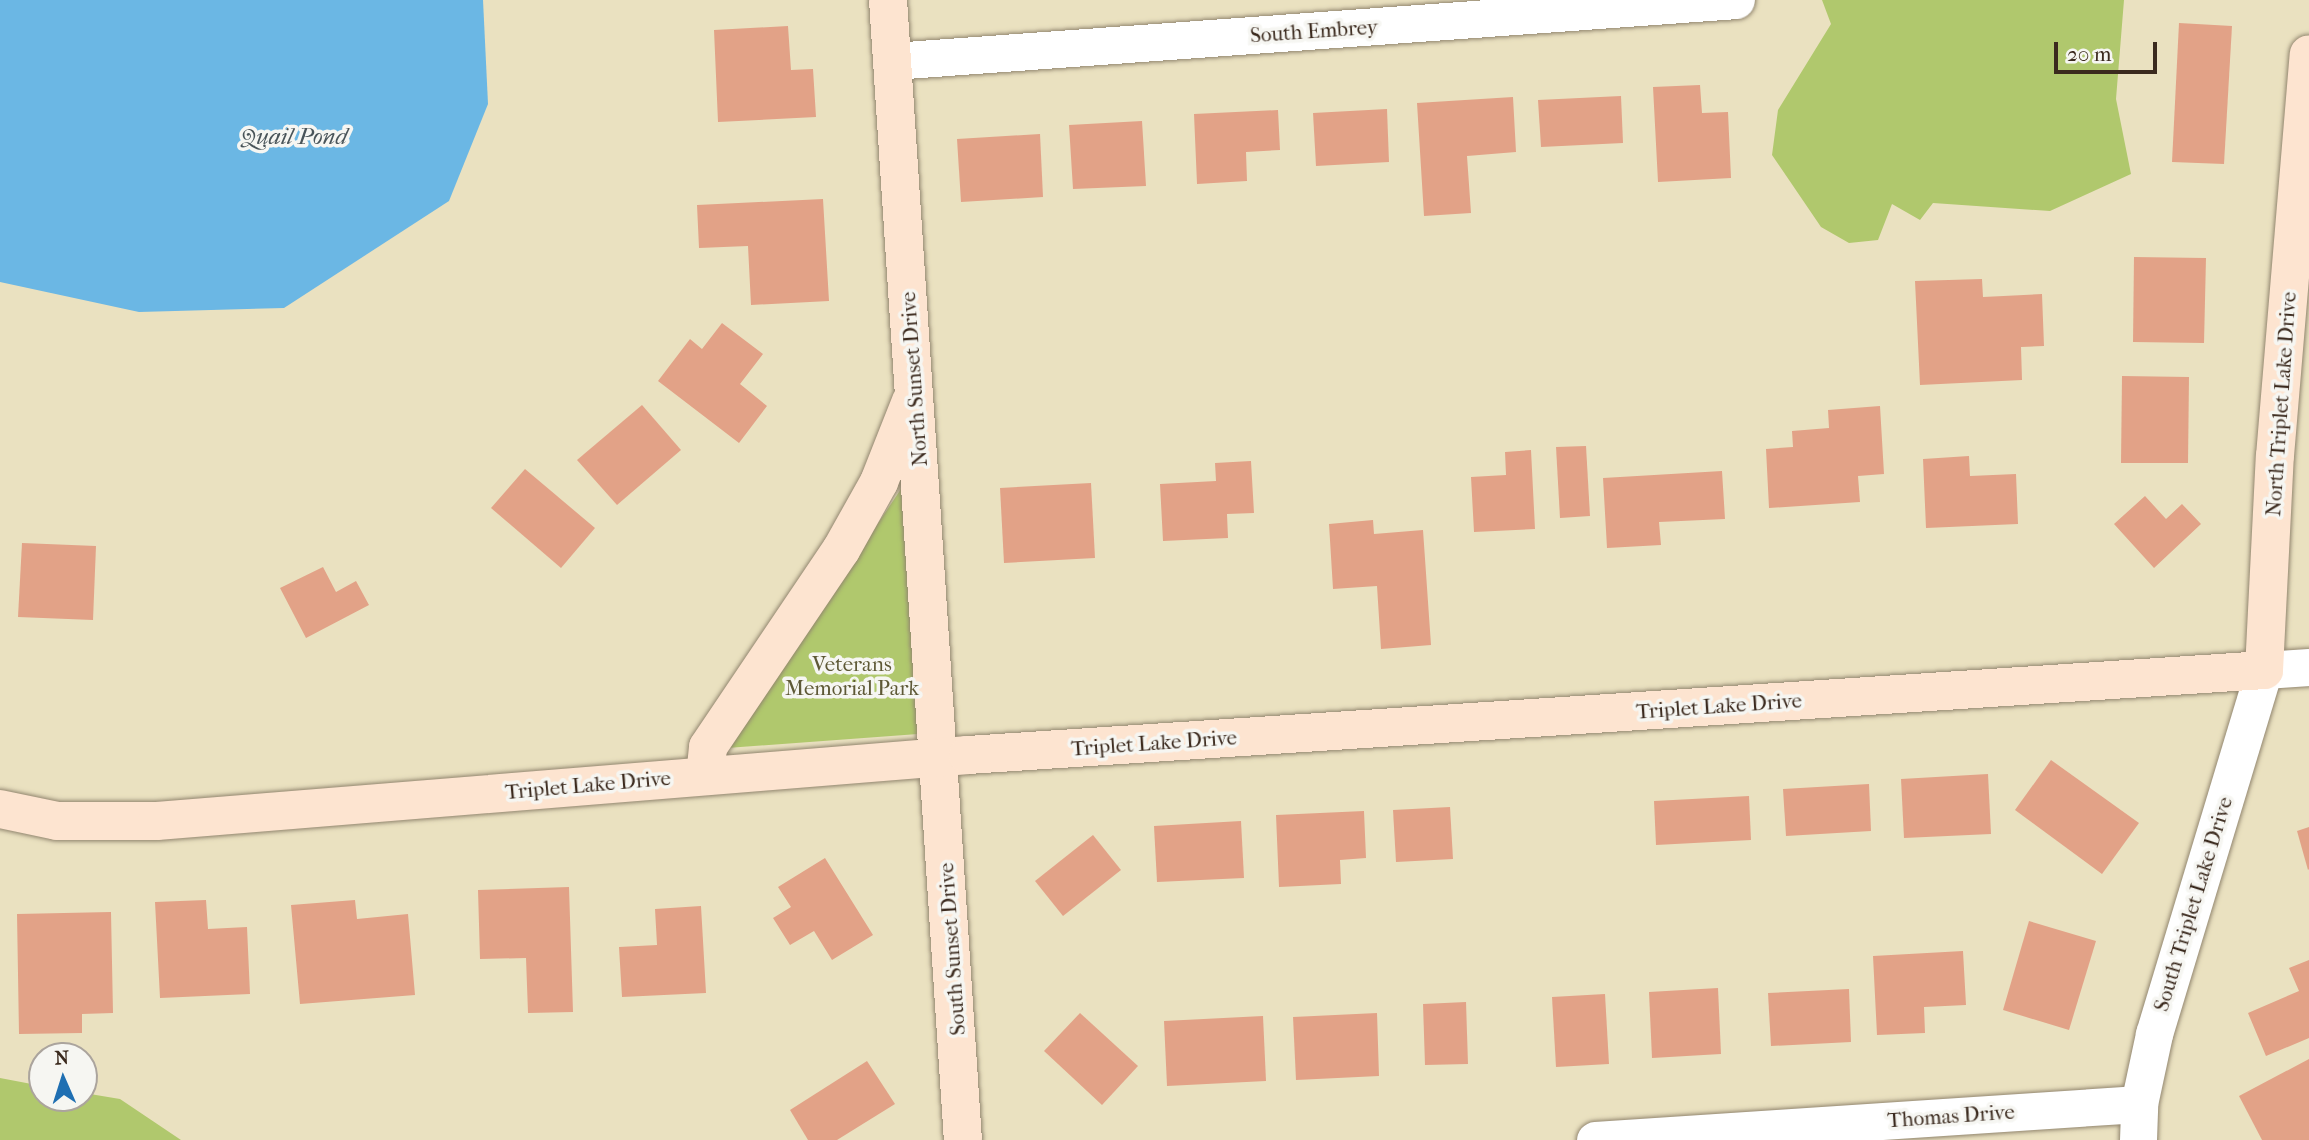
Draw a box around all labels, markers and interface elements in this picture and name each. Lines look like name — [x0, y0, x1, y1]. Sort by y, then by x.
street label: South Embrey — [1249, 14, 1379, 48]
scale bar — [2057, 28, 2160, 72]
text: 20 m — [2067, 42, 2111, 66]
water label: Quail Pond — [241, 123, 347, 151]
street label: North Sunset Drive — [895, 291, 933, 467]
street label: North Triplet Lake Drive — [2261, 291, 2301, 517]
park label: Veterans Memorial Park — [785, 651, 919, 701]
street label: Triplet Lake Drive — [1635, 688, 1803, 724]
street label: Triplet Lake Drive — [1070, 725, 1238, 761]
street label: Triplet Lake Drive — [504, 765, 672, 805]
street label: South Triplet Lake Drive — [2148, 794, 2238, 1014]
street label: South Sunset Drive — [933, 862, 971, 1036]
north arrow — [28, 1042, 98, 1112]
text: N — [54, 1047, 70, 1069]
street label: Thomas Drive — [1886, 1099, 2016, 1133]

